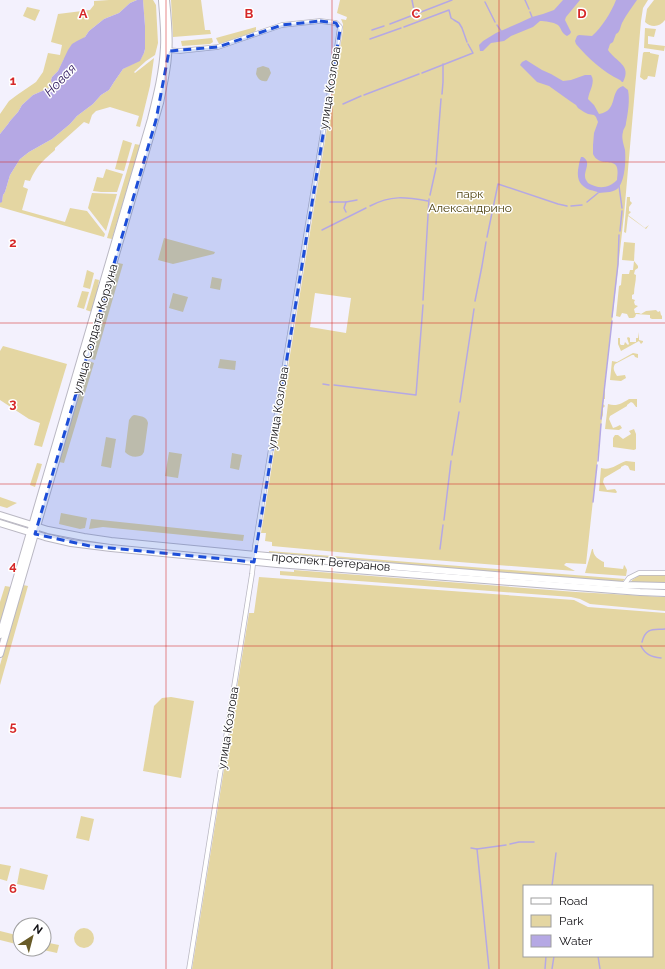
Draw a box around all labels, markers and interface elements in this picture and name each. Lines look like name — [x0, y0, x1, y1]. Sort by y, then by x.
text: A — [79, 6, 88, 21]
text: B — [245, 6, 254, 21]
text: C — [412, 6, 421, 21]
text: D — [577, 6, 587, 21]
street label: улица Козлова — [317, 45, 343, 131]
water label: Новая — [41, 61, 79, 99]
text: 1 — [10, 73, 17, 88]
park label: парк Александрино — [428, 187, 512, 215]
text: 2 — [9, 235, 17, 250]
street label: улица Солдата Корзуна — [70, 262, 120, 396]
street label: улица Козлова — [265, 365, 291, 451]
text: 3 — [9, 396, 17, 411]
street label: проспект Ветеранов — [271, 550, 391, 574]
text: 4 — [9, 558, 17, 573]
street label: улица Козлова — [215, 685, 241, 771]
text: 5 — [9, 719, 17, 734]
text: 6 — [9, 881, 17, 896]
legend — [523, 885, 653, 957]
text: Road — [559, 894, 588, 908]
text: Park — [559, 914, 584, 928]
north arrow — [12, 917, 52, 957]
text: N — [30, 922, 45, 937]
text: Water — [559, 934, 593, 948]

